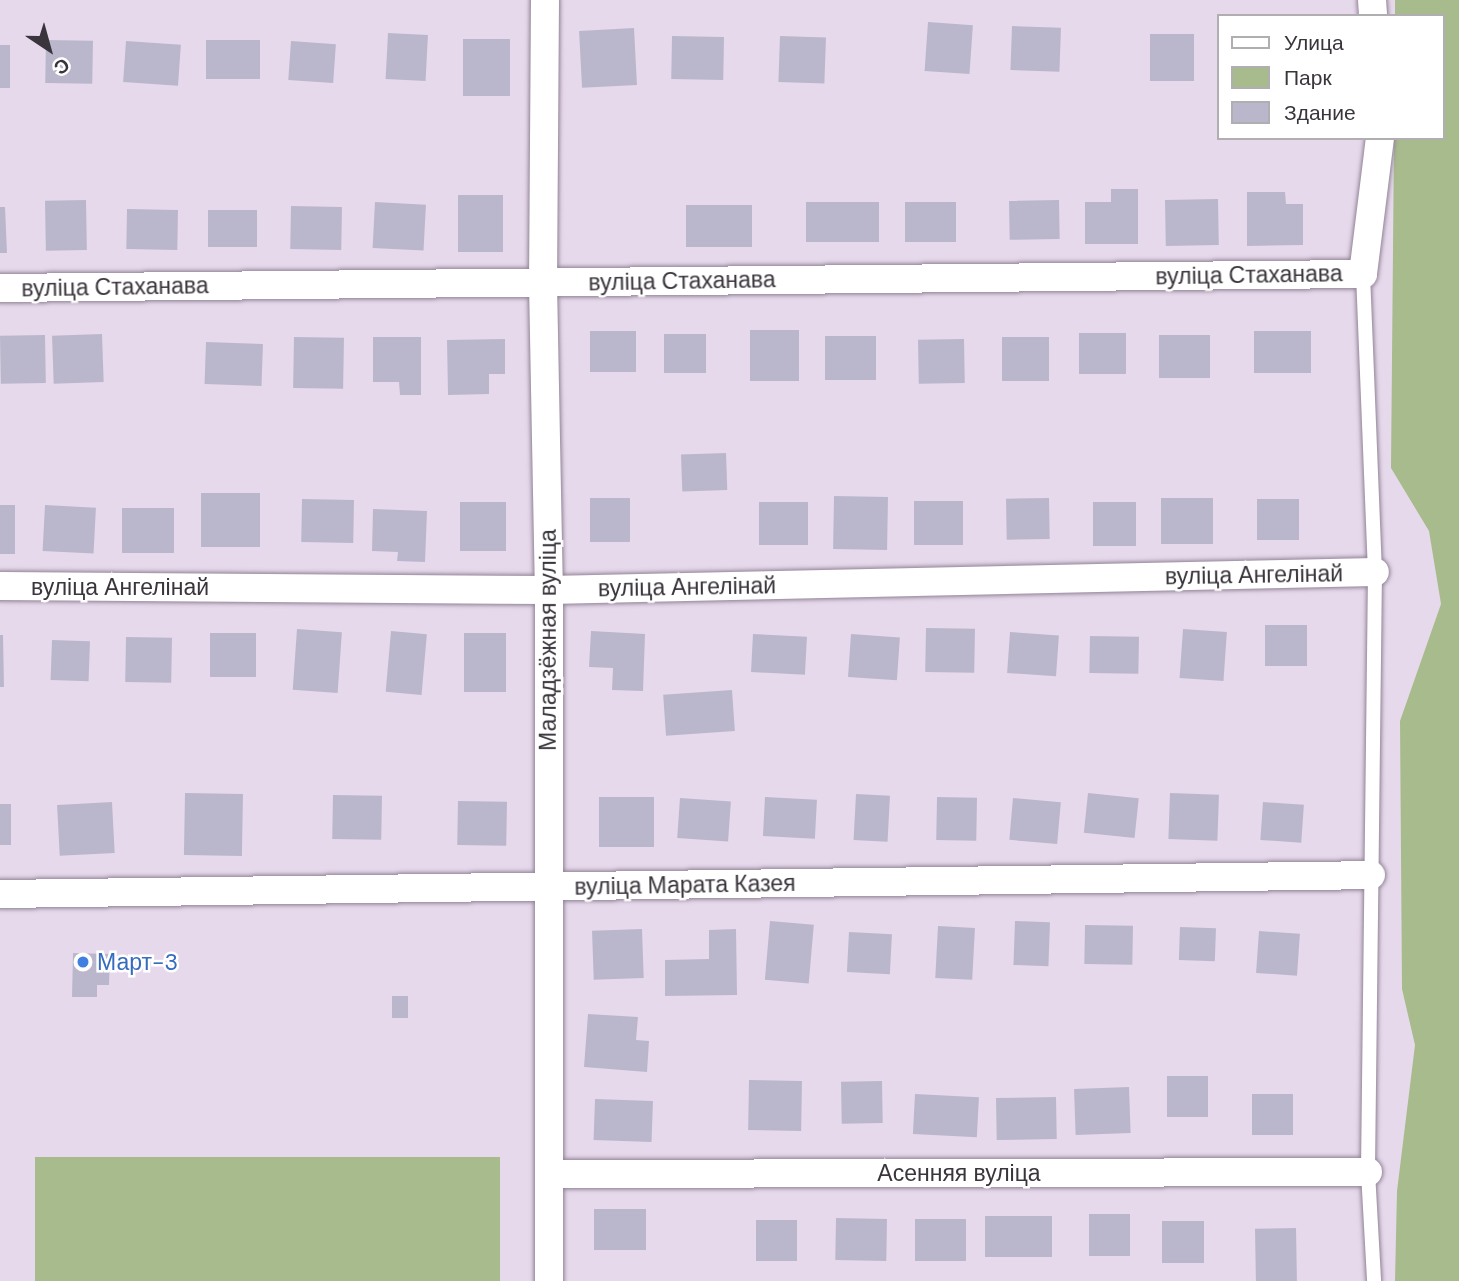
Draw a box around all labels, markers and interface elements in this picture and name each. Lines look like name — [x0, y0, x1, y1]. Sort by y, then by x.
north arrow — [14, 14, 84, 84]
legend — [1218, 14, 1445, 140]
text: Улица — [1284, 29, 1344, 57]
text: С — [49, 52, 75, 81]
text: Парк — [1284, 64, 1332, 92]
text: Здание — [1284, 99, 1356, 127]
street label: вуліца Стаханава — [1155, 260, 1343, 290]
street label: вуліца Стаханава — [588, 266, 776, 296]
street label: вуліца Стаханава — [21, 272, 209, 302]
street label: Маладзёжная вуліца — [534, 529, 562, 751]
street label: вуліца Ангелінай — [1165, 560, 1343, 590]
street label: вуліца Ангелінай — [598, 572, 776, 602]
street label: вуліца Ангелінай — [31, 573, 209, 601]
street label: вуліца Марата Казея — [574, 869, 796, 901]
place label: Март-3 — [97, 948, 178, 976]
marker: Март-3 — [75, 954, 91, 970]
street label: Асенняя вуліца — [877, 1159, 1041, 1187]

